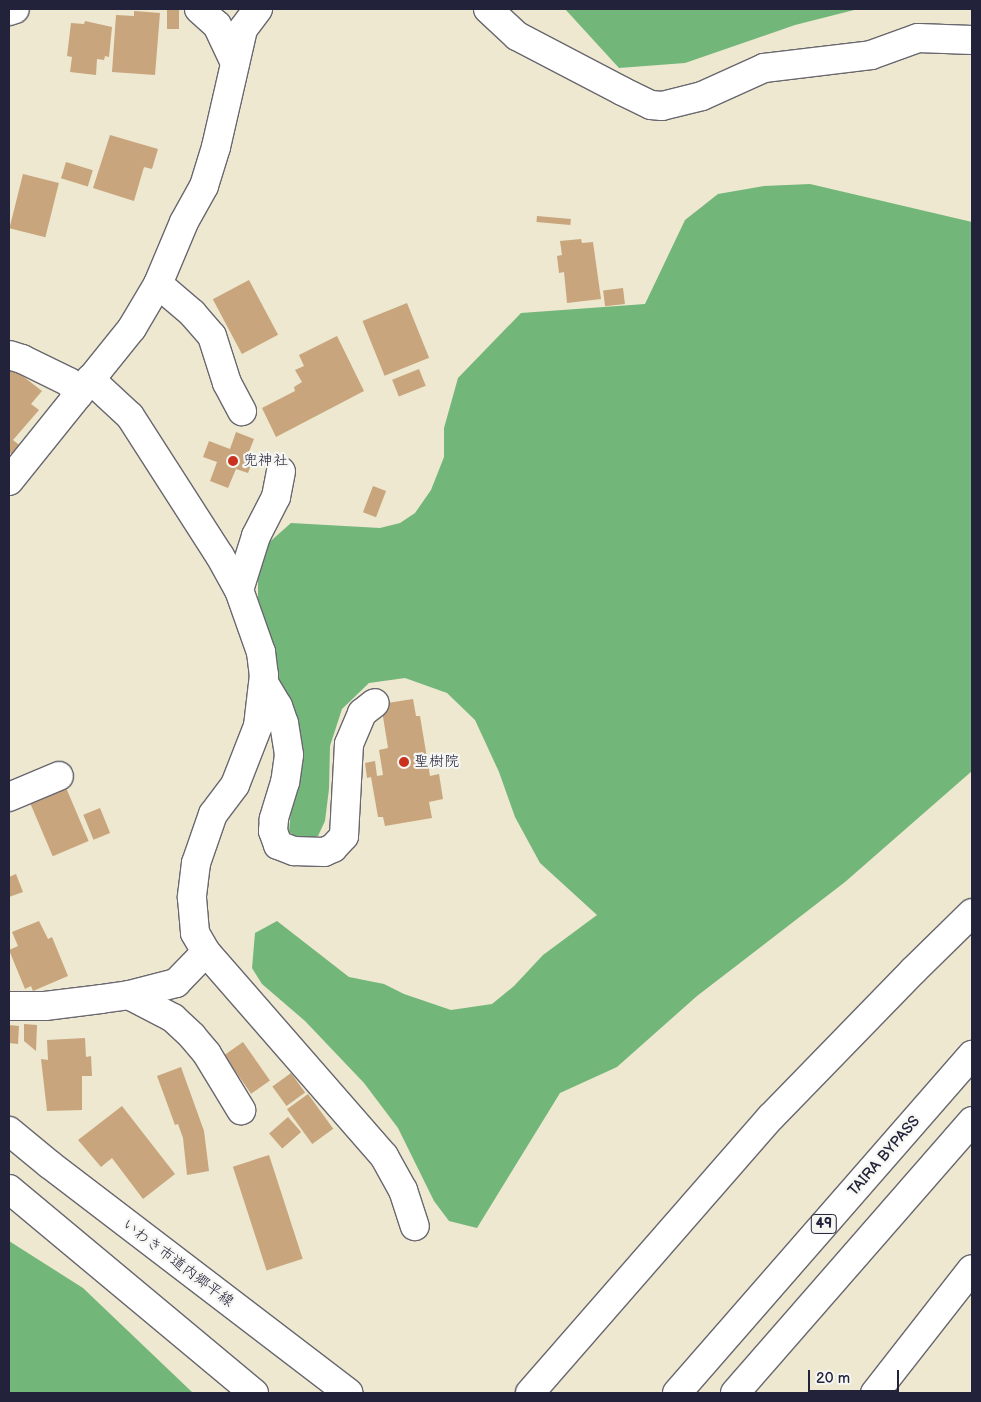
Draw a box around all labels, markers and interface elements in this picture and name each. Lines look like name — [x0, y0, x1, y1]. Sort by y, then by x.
place label: 兜神社 — [243, 452, 288, 470]
marker: 兜神社 — [227, 455, 239, 467]
place label: 聖樹院 — [414, 753, 459, 771]
marker: 聖樹院 — [398, 756, 410, 768]
street label: TAIRA BYPASS — [844, 1112, 924, 1200]
road number: 49 — [810, 1212, 838, 1236]
street label: いわき市道内郷平線 — [119, 1215, 237, 1311]
scale bar — [811, 1360, 902, 1392]
text: 20 m — [816, 1369, 850, 1388]

